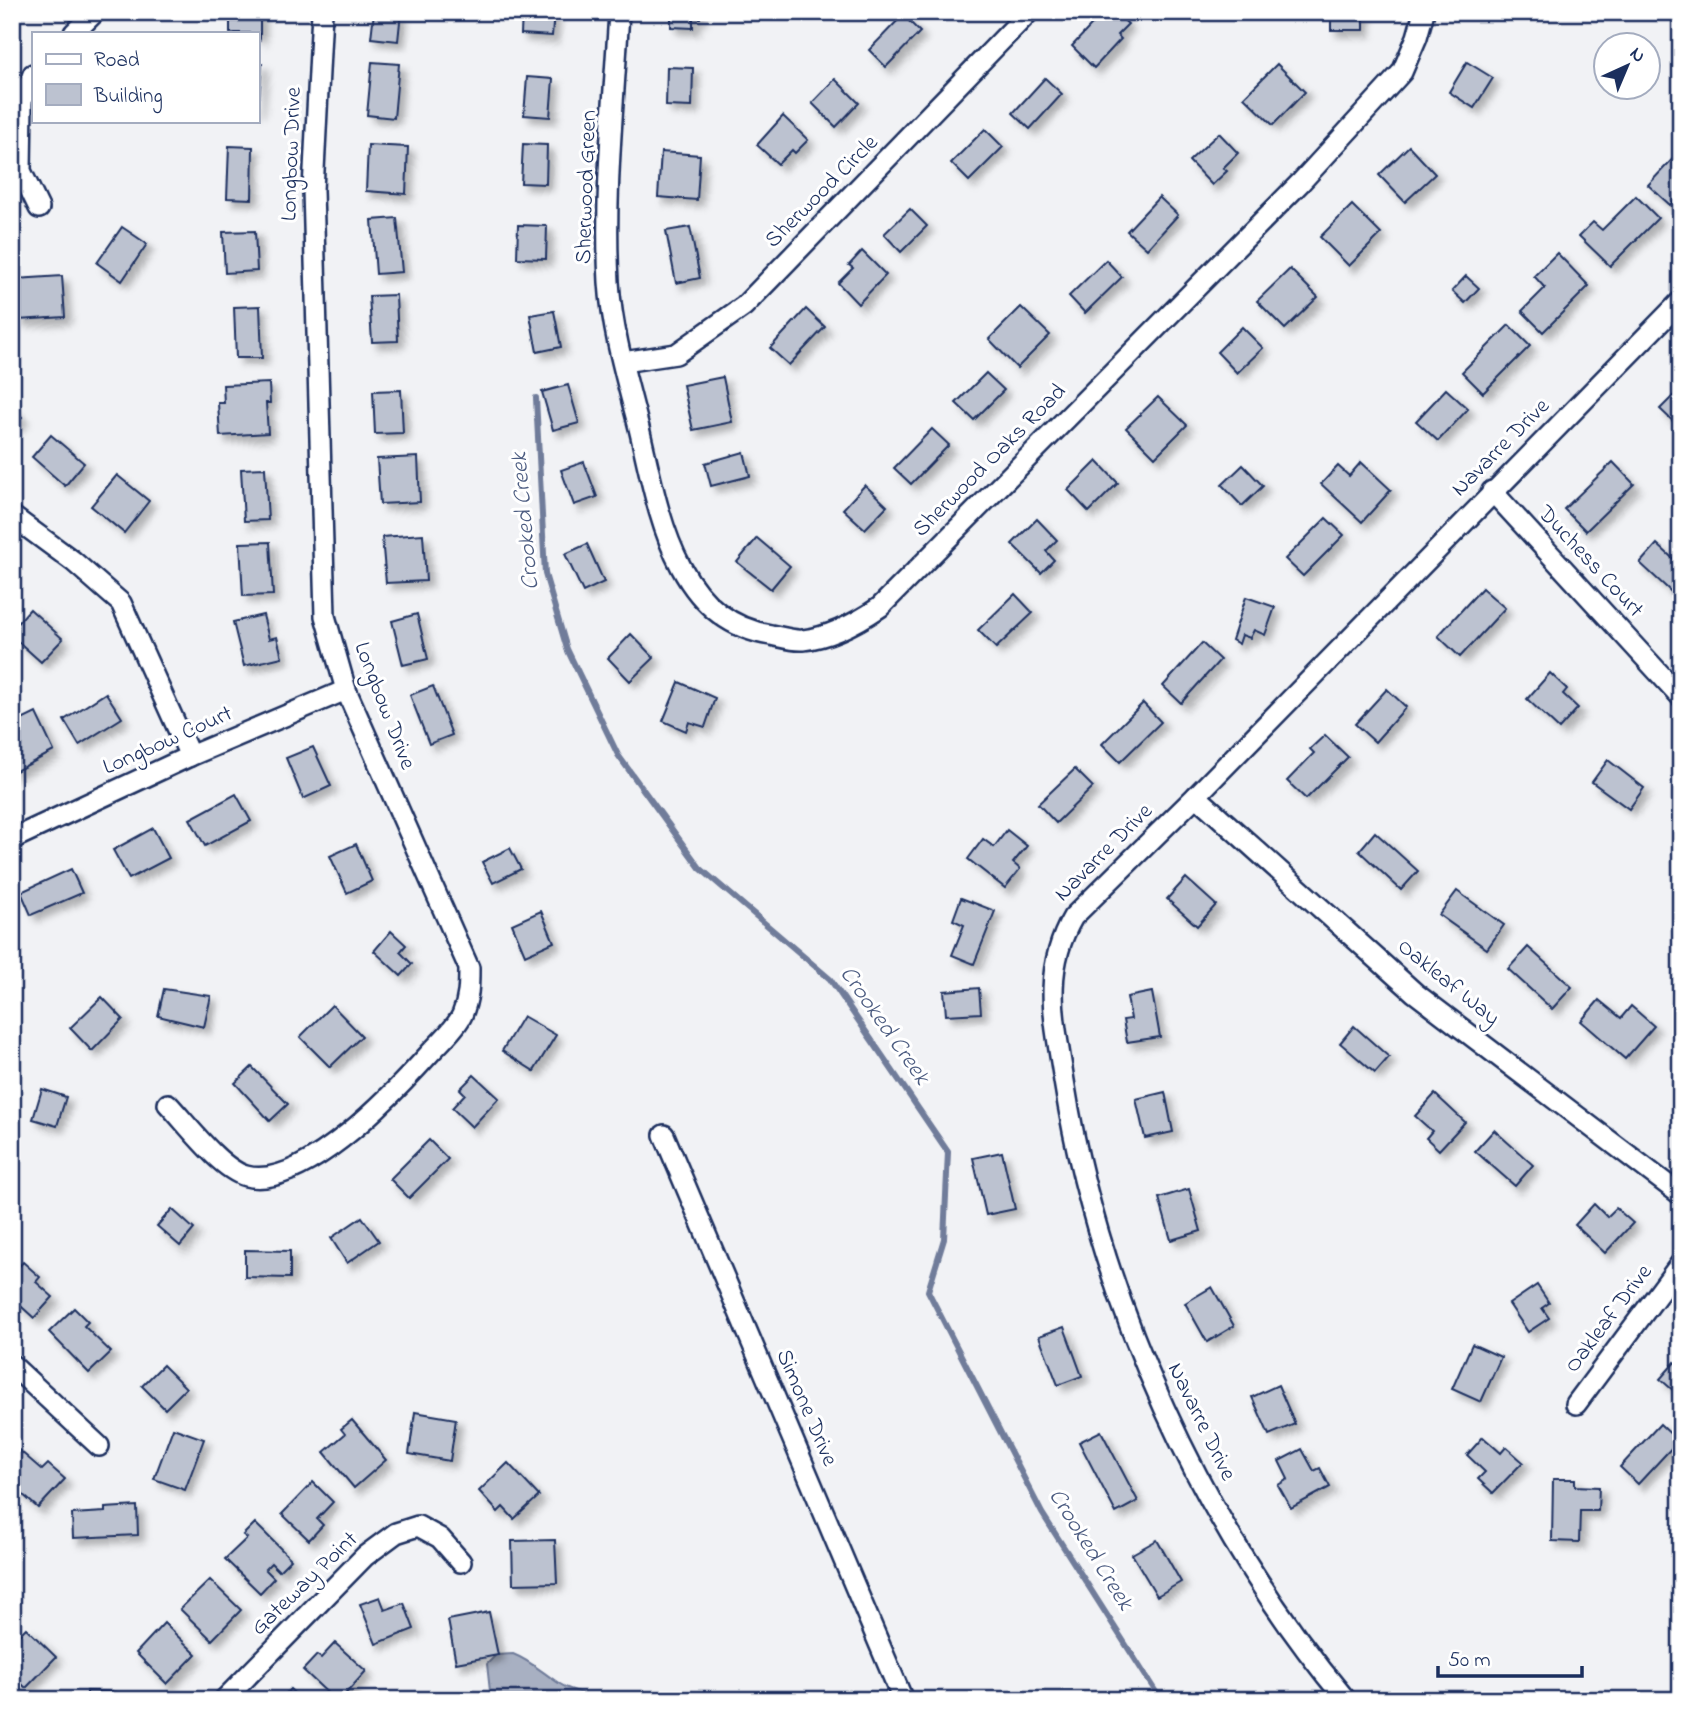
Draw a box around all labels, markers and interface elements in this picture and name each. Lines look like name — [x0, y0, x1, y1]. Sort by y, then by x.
legend — [32, 32, 259, 122]
north arrow — [1592, 32, 1662, 102]
text: N — [1623, 41, 1651, 70]
text: Road — [94, 46, 140, 76]
text: Building — [93, 82, 163, 114]
street label: Longbow Drive — [273, 86, 312, 222]
street label: Sherwood Green — [568, 109, 606, 265]
street label: Sherwood Circle — [758, 127, 887, 256]
street label: Sherwood Oaks Road — [906, 377, 1074, 545]
street label: Navarre Drive — [1444, 391, 1558, 505]
water label: Crooked Creek — [502, 449, 549, 591]
street label: Duchess Court — [1528, 498, 1651, 626]
street label: Longbow Drive — [344, 637, 424, 776]
street label: Longbow Court — [98, 698, 239, 785]
street label: Navarre Drive — [1047, 796, 1161, 910]
street label: Oakleaf Way — [1388, 931, 1506, 1036]
water label: Crooked Creek — [830, 959, 939, 1094]
street label: Oakleaf Drive — [1557, 1257, 1661, 1380]
street label: Simone Drive — [767, 1344, 846, 1472]
street label: Navarre Drive — [1158, 1357, 1244, 1487]
water label: Crooked Creek — [1039, 1482, 1142, 1619]
street label: Gateway Point — [244, 1524, 368, 1645]
scale bar — [1438, 1635, 1581, 1679]
text: 50 m — [1448, 1646, 1491, 1676]

